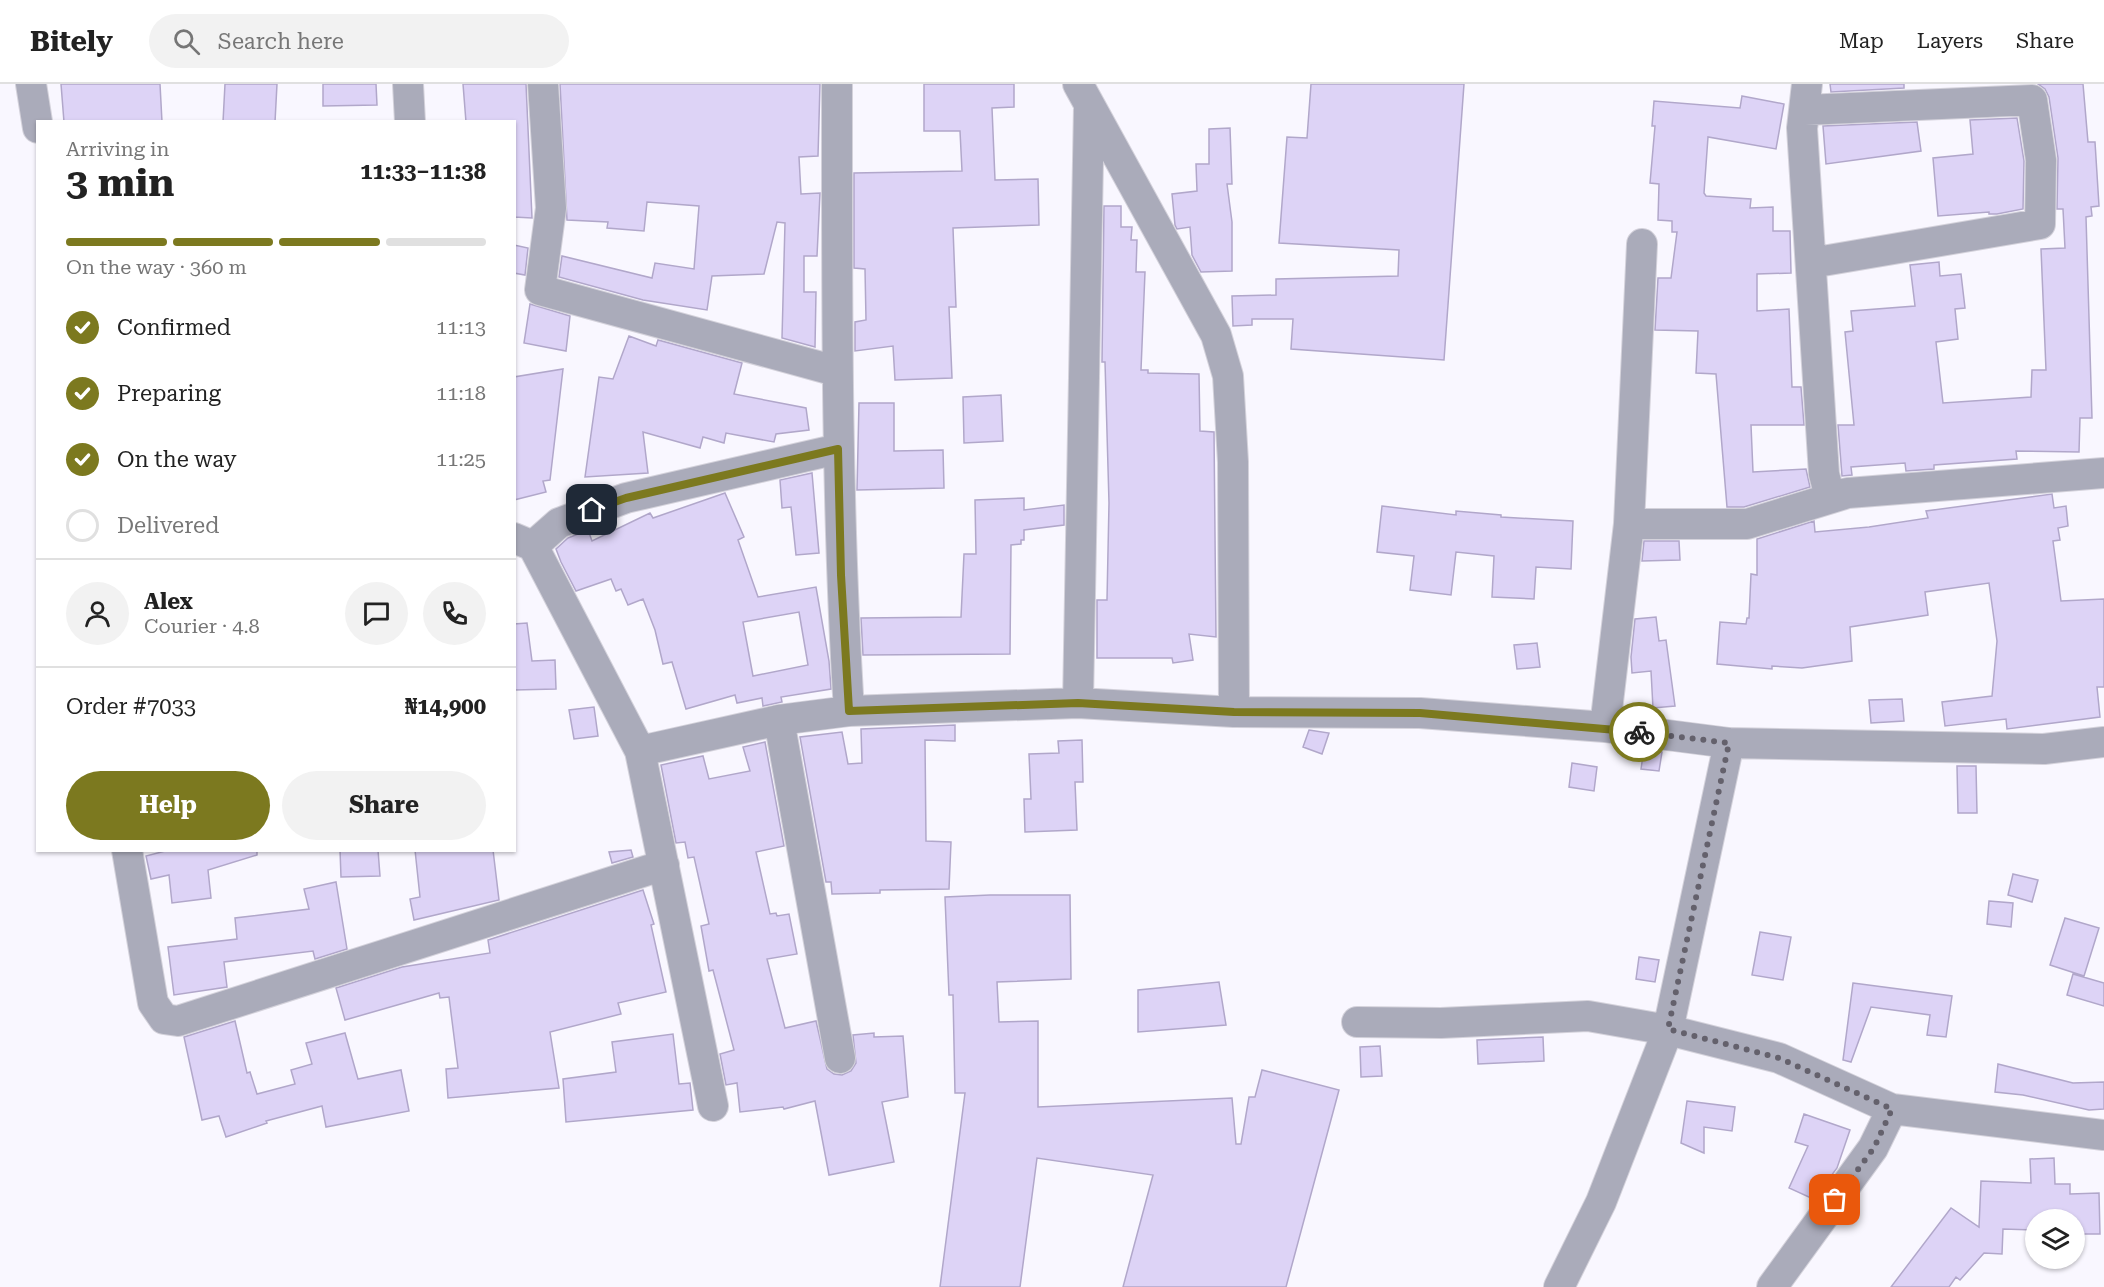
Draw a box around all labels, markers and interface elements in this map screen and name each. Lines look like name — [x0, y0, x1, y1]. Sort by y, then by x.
search box — [149, 14, 569, 68]
text: Bitely — [30, 25, 113, 58]
icon: search — [170, 25, 203, 58]
text: Search here — [218, 29, 344, 54]
text: Map — [1839, 29, 1884, 53]
text: Layers — [1917, 29, 1983, 53]
text: Share — [2016, 29, 2074, 53]
text: Arriving in — [66, 137, 169, 161]
text: 11:33–11:38 — [360, 159, 486, 184]
text: 3 min — [66, 160, 174, 206]
text: On the way · 360 m — [66, 255, 247, 279]
icon: check — [66, 311, 99, 344]
text: Confirmed — [117, 315, 231, 340]
text: 11:13 — [436, 315, 486, 339]
icon: check — [66, 377, 99, 410]
text: Preparing — [117, 381, 221, 406]
text: 11:18 — [436, 381, 486, 405]
icon: check — [66, 443, 99, 476]
text: On the way — [117, 447, 237, 472]
text: 11:25 — [436, 447, 486, 471]
pin — [566, 484, 617, 535]
icon: home — [575, 493, 608, 526]
text: Delivered — [117, 513, 219, 538]
button: person — [66, 582, 129, 645]
button: chat — [345, 582, 408, 645]
button: phone — [423, 582, 486, 645]
text: Alex — [144, 589, 193, 614]
text: Courier · 4.8 — [144, 614, 260, 638]
text: Order #7033 — [66, 694, 196, 719]
text: ₦14,900 — [405, 694, 486, 719]
courier — [1609, 702, 1669, 762]
icon: bike — [1623, 716, 1656, 749]
button: Help — [66, 771, 270, 840]
button: Share — [282, 771, 486, 840]
pin — [1809, 1174, 1860, 1225]
icon: bag — [1818, 1183, 1851, 1216]
map controls — [2025, 1209, 2085, 1269]
button: layers — [2025, 1209, 2085, 1269]

